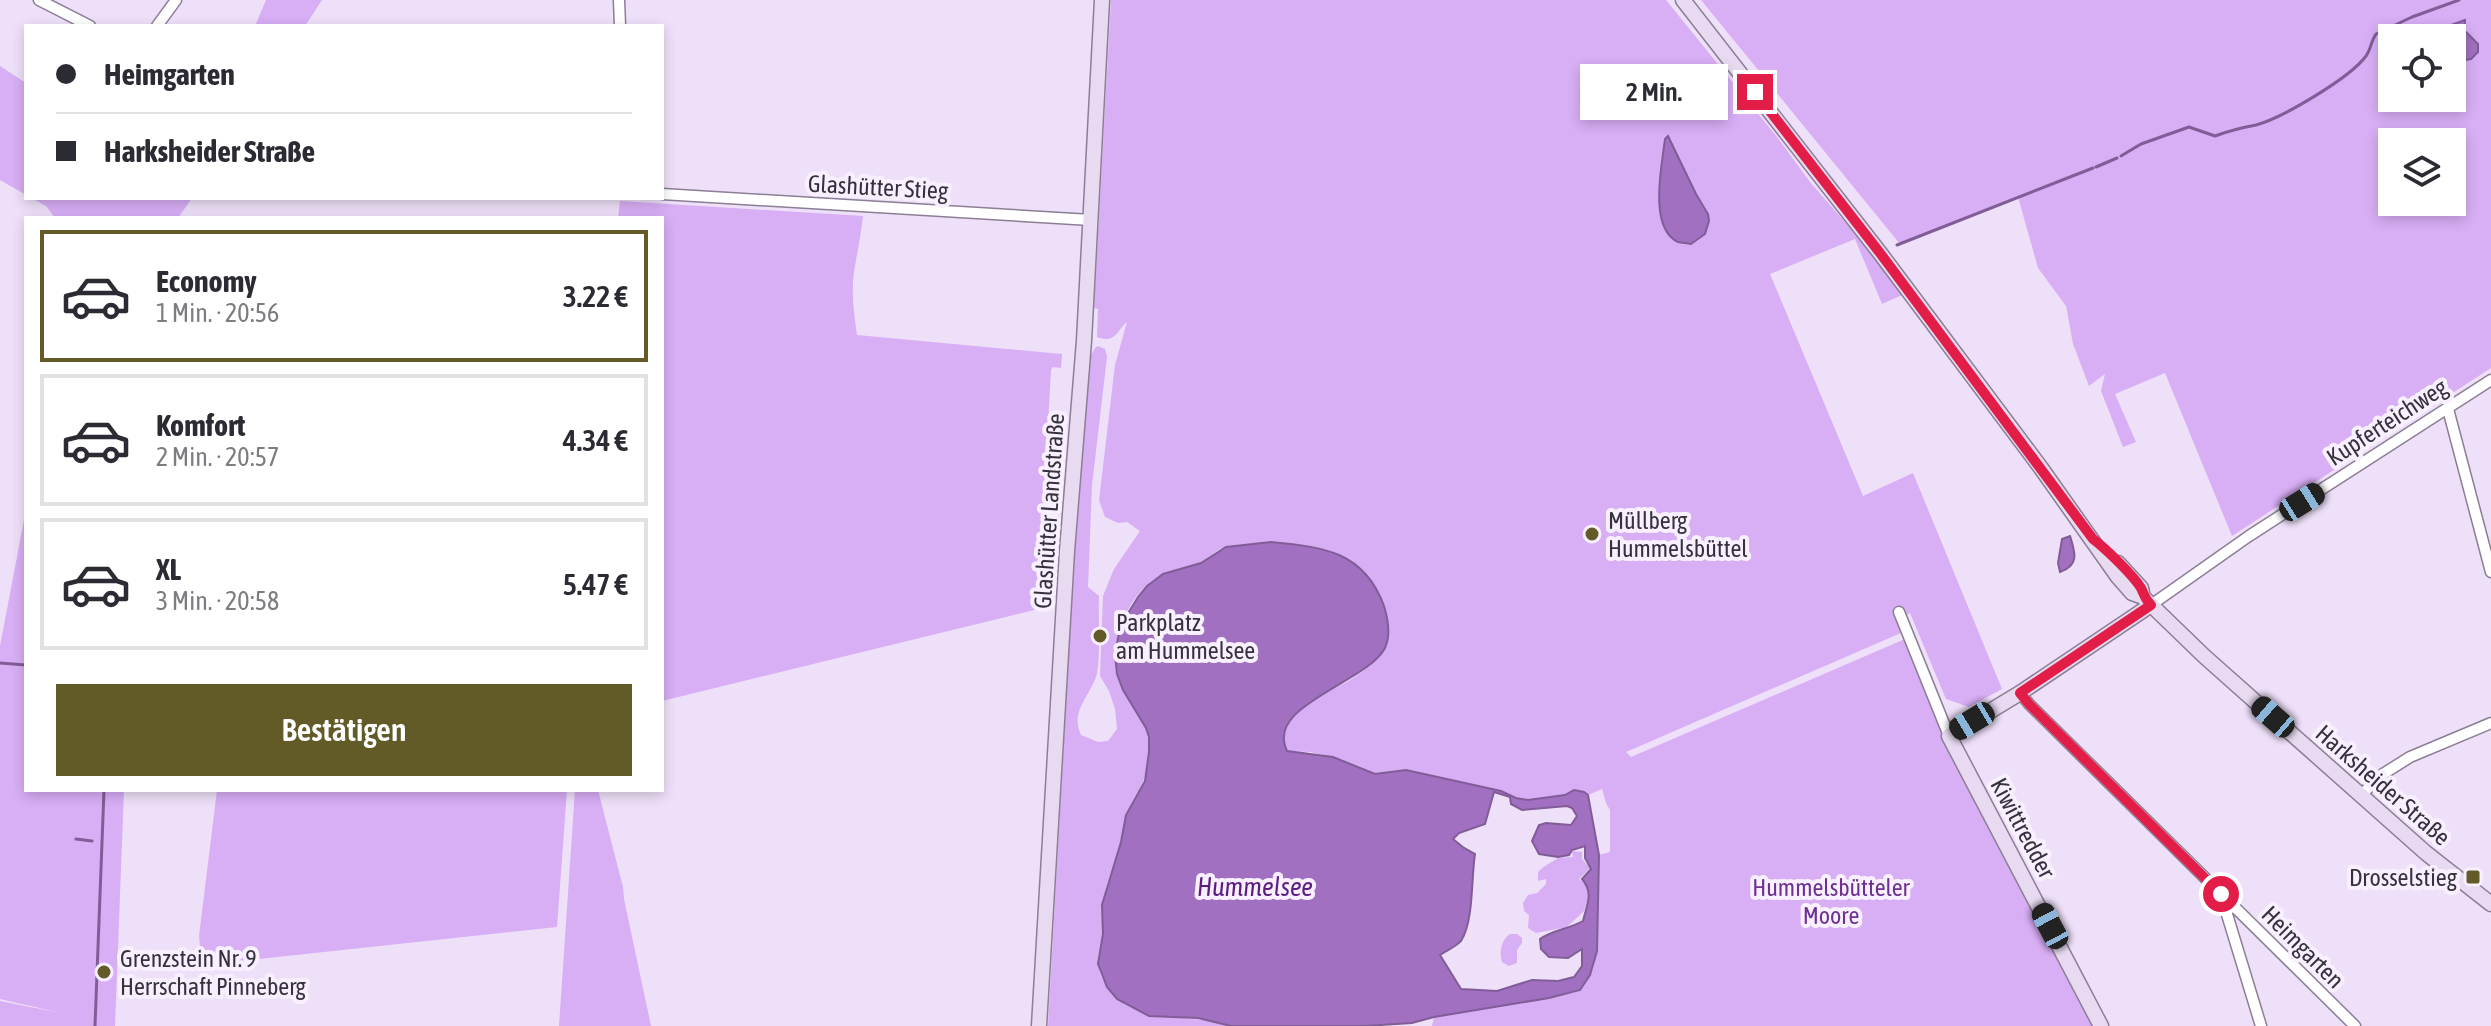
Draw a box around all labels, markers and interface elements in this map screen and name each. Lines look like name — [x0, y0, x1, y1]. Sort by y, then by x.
map controls — [2378, 24, 2466, 216]
button: locate — [2378, 24, 2466, 112]
text: Heimgarten — [104, 57, 235, 91]
callout: 2 Min. — [1579, 64, 1727, 120]
route end — [1737, 74, 1773, 110]
text: 2 Min. — [1626, 77, 1682, 107]
button: layers — [2378, 128, 2466, 216]
text: Harksheider Straße — [104, 134, 315, 168]
street label: Glashütter Stieg — [807, 170, 950, 204]
icon: car — [60, 260, 132, 332]
text: Economy — [156, 264, 257, 298]
text: 3.22 € — [563, 279, 628, 313]
text: 1 Min. · 20:56 — [156, 298, 279, 328]
street label: Kupferteichweg — [2322, 373, 2453, 471]
icon: car — [60, 404, 132, 476]
text: Komfort — [156, 408, 245, 442]
street label: Glashütter Landstraße — [1029, 413, 1069, 609]
text: 4.34 € — [563, 423, 628, 457]
text: 2 Min. · 20:57 — [156, 442, 279, 472]
car — [2275, 479, 2329, 525]
place label: Müllberg Hummelsbüttel — [1608, 507, 1748, 562]
marker: Müllberg Hummelsbüttel — [1583, 525, 1601, 543]
icon: car — [60, 548, 132, 620]
text: XL — [156, 552, 181, 586]
text: 5.47 € — [563, 567, 628, 601]
text: 3 Min. · 20:58 — [156, 586, 279, 616]
place label: Parkplatz am Hummelsee — [1116, 609, 1255, 664]
marker: Parkplatz am Hummelsee — [1091, 627, 1109, 645]
button: Bestätigen — [56, 684, 632, 776]
car — [2247, 692, 2299, 742]
car — [1945, 698, 1999, 744]
street label: Harksheider Straße — [2310, 719, 2456, 851]
street label: Kiwittredder — [1985, 773, 2061, 884]
place label: Drosselstieg — [2349, 864, 2458, 891]
marker: Drosselstieg — [2464, 868, 2482, 886]
water label: Hummelsee — [1197, 872, 1313, 902]
park label: Hummelsbütteler Moore — [1752, 874, 1911, 929]
route start — [2203, 876, 2239, 912]
car — [2028, 899, 2072, 953]
street label: Heimgarten — [2256, 900, 2350, 994]
place label: Grenzstein Nr. 9 Herrschaft Pinneberg — [120, 945, 307, 1000]
marker: Grenzstein Nr. 9 Herrschaft Pinneberg — [95, 963, 113, 981]

